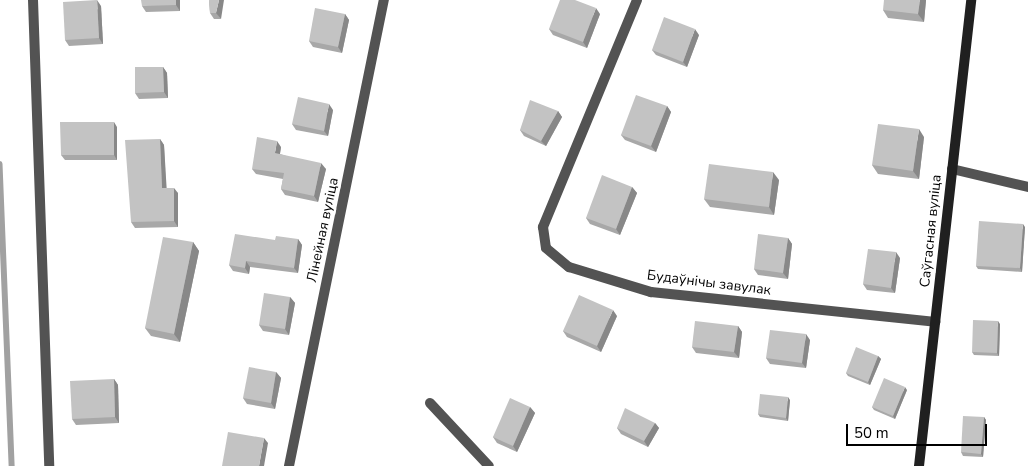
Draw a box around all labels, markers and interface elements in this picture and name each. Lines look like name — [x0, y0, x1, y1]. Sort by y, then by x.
street label: Саўгасная вуліца — [917, 174, 945, 288]
street label: Лінейная вуліца — [304, 176, 342, 284]
street label: Будаўнічы завулак — [646, 267, 772, 299]
scale bar — [848, 414, 989, 446]
text: 50 m — [854, 423, 889, 443]

